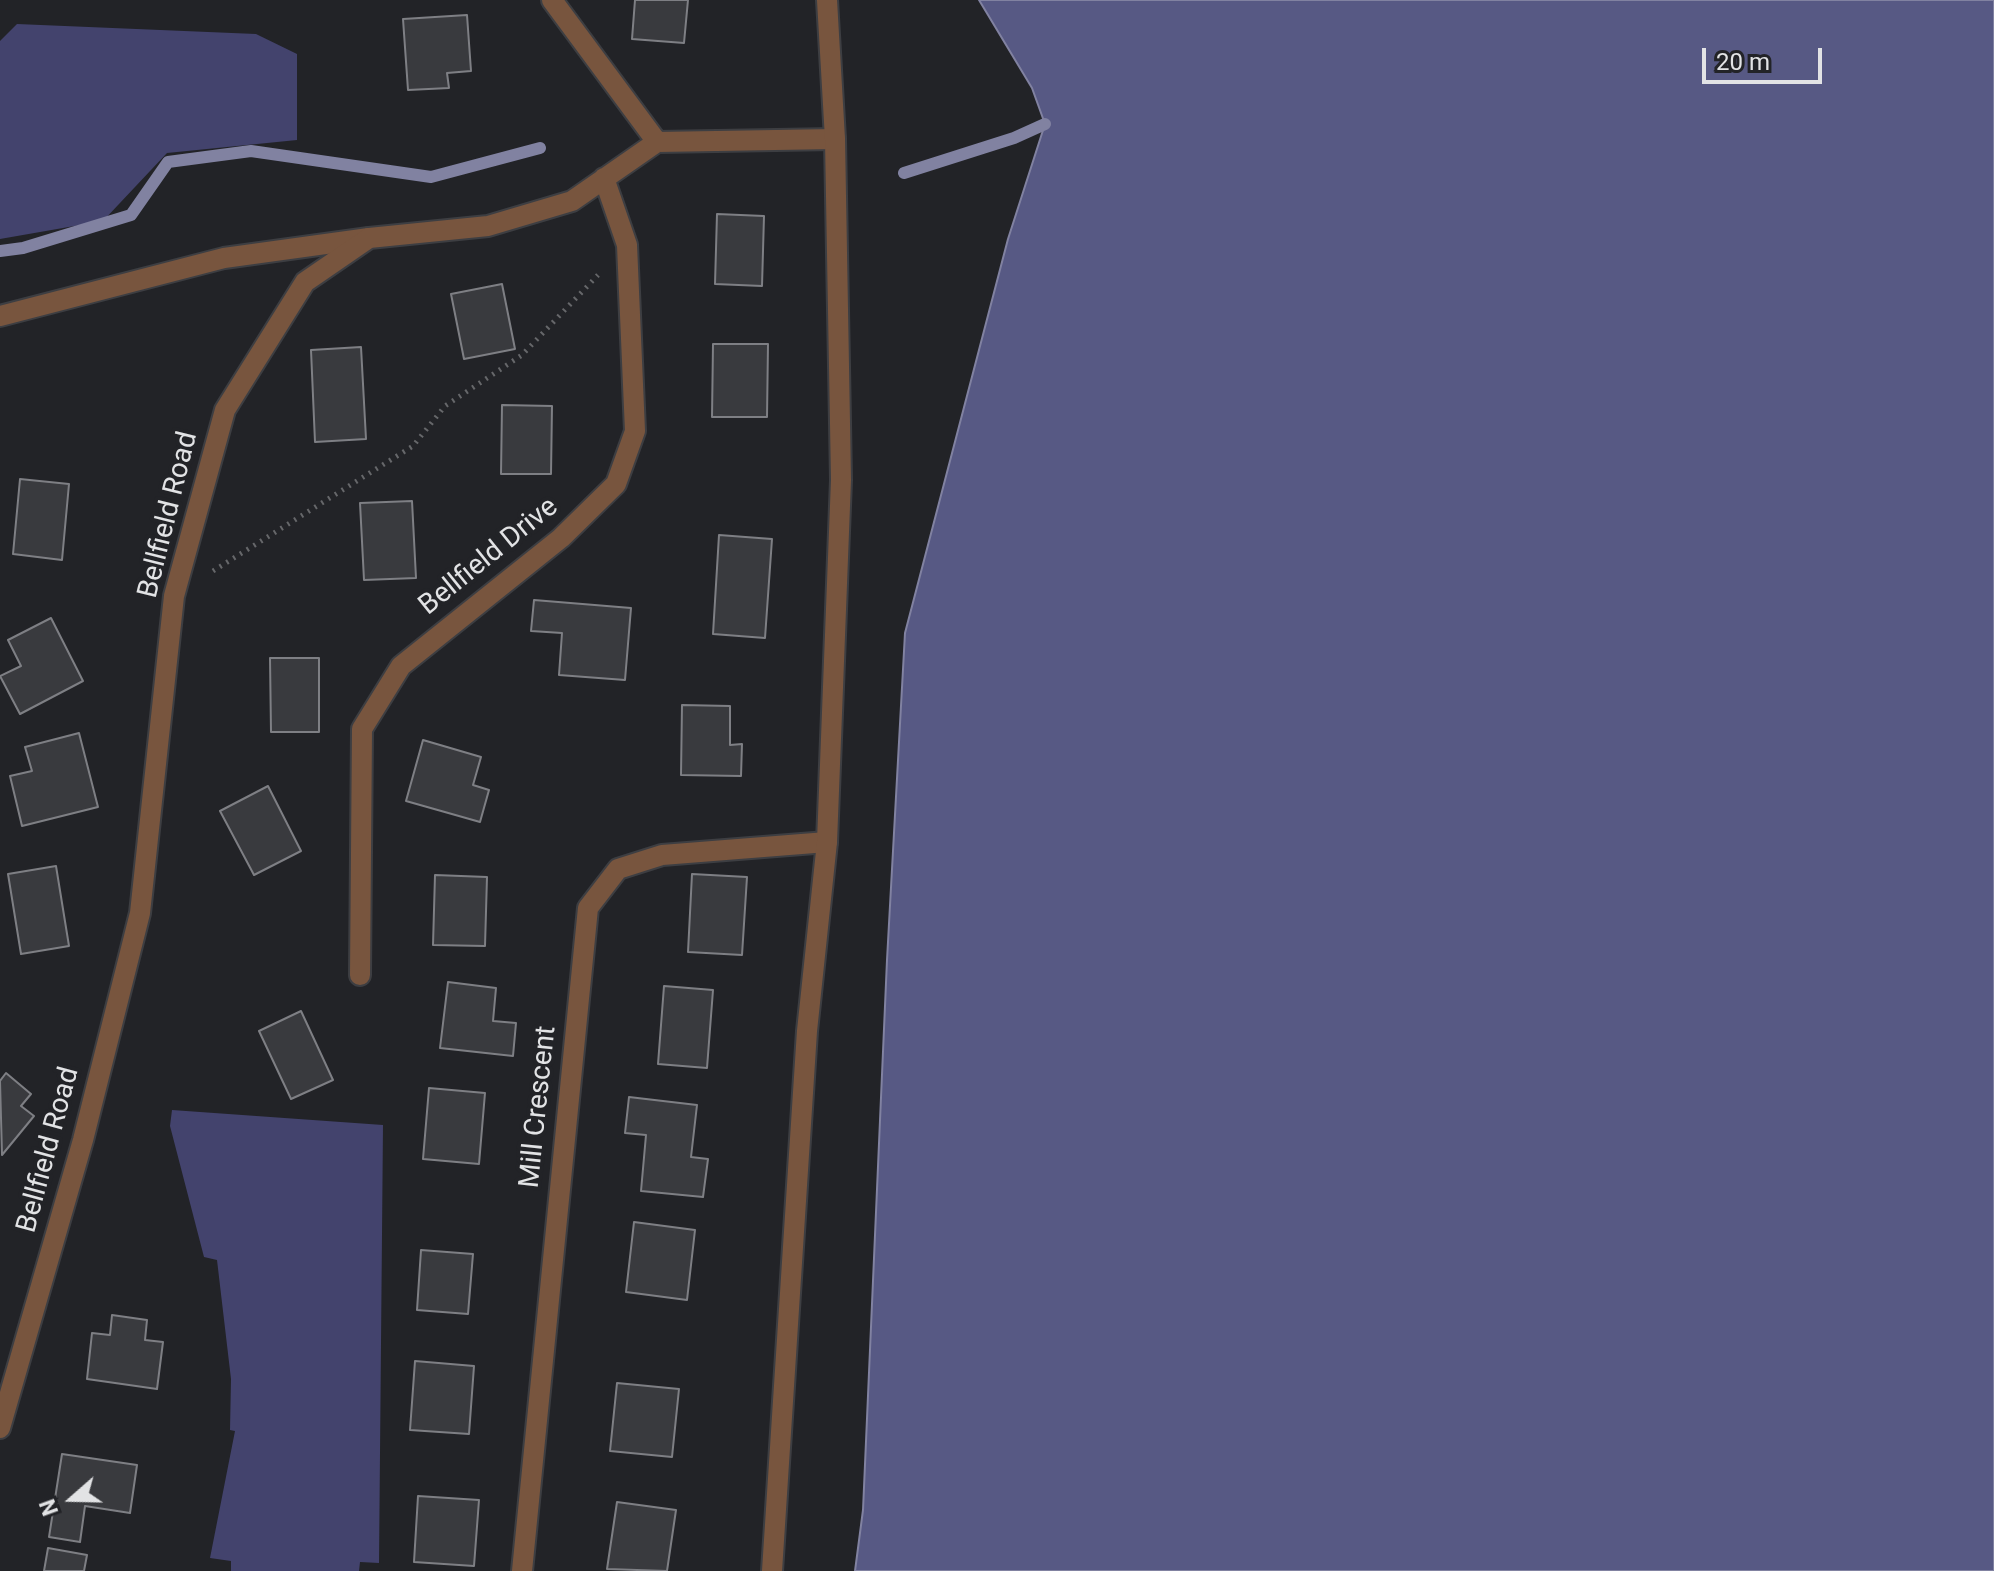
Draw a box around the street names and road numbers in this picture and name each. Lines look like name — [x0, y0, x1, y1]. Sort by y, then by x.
street label: Bellfield Road — [132, 428, 206, 602]
street label: Bellfield Drive — [413, 491, 565, 623]
street label: Mill Crescent — [514, 1024, 564, 1190]
street label: Bellfield Road — [11, 1064, 87, 1236]

